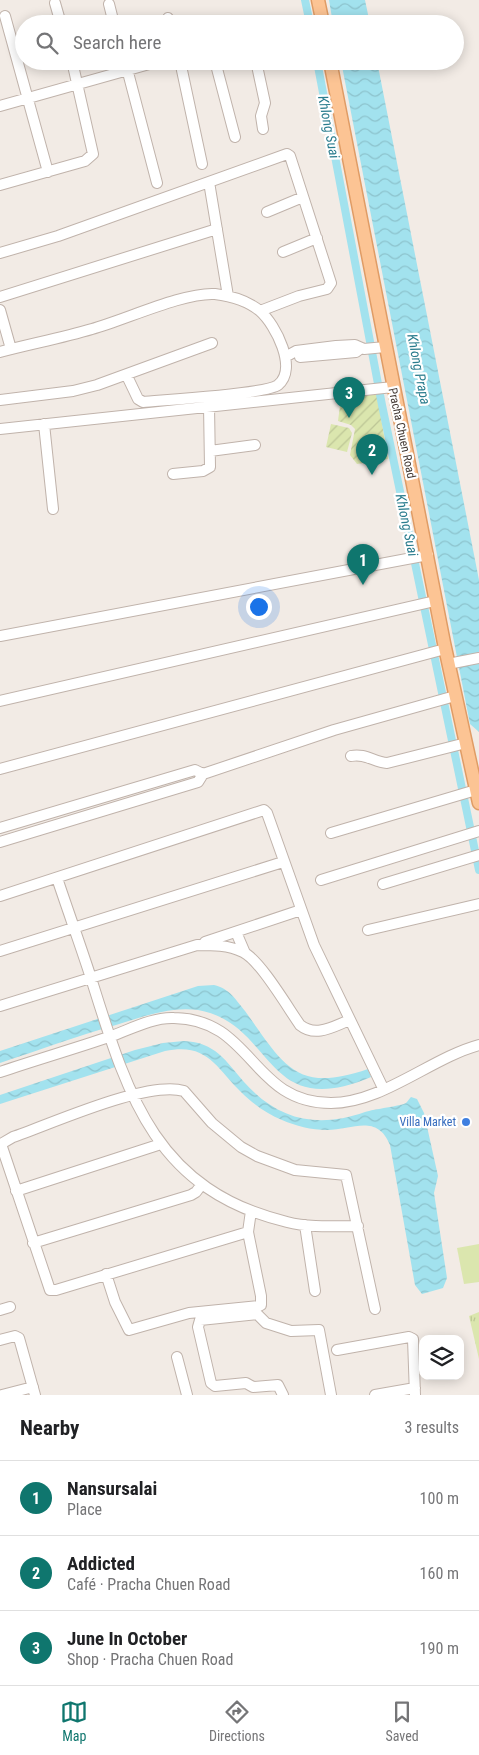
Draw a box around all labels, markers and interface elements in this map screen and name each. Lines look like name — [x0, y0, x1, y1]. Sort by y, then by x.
search box — [15, 15, 464, 70]
icon: search — [33, 29, 61, 57]
text: Search here — [73, 31, 161, 54]
water label: Khlong Suai — [315, 94, 343, 161]
water label: Khlong Prapa — [404, 332, 434, 406]
pin: 3 — [333, 377, 365, 418]
street label: Pracha Chuen Road — [386, 386, 418, 480]
pin: 2 — [356, 434, 388, 475]
water label: Khlong Suai — [393, 492, 422, 559]
pin: 1 — [347, 544, 379, 585]
your location — [246, 594, 272, 620]
place label: Villa Market — [400, 1115, 456, 1129]
marker: Villa Market — [460, 1116, 472, 1128]
map controls — [419, 1335, 464, 1380]
button: layers — [419, 1335, 464, 1380]
text: Nearby — [20, 1416, 79, 1440]
text: 3 results — [404, 1418, 459, 1437]
text: Nansursalai — [67, 1477, 157, 1500]
text: 1 — [32, 1489, 40, 1508]
text: 100 m — [420, 1489, 459, 1508]
text: Place — [67, 1500, 102, 1519]
text: Addicted — [67, 1552, 135, 1575]
text: 2 — [32, 1564, 40, 1583]
text: 160 m — [420, 1564, 459, 1583]
text: Café · Pracha Chuen Road — [67, 1575, 230, 1594]
text: June In October — [67, 1627, 187, 1650]
text: 3 — [32, 1639, 40, 1658]
text: 190 m — [420, 1639, 459, 1658]
text: Shop · Pracha Chuen Road — [67, 1650, 233, 1669]
tab: Map — [60, 1698, 88, 1744]
tab: Directions — [209, 1698, 265, 1744]
tab: Saved — [385, 1698, 419, 1744]

